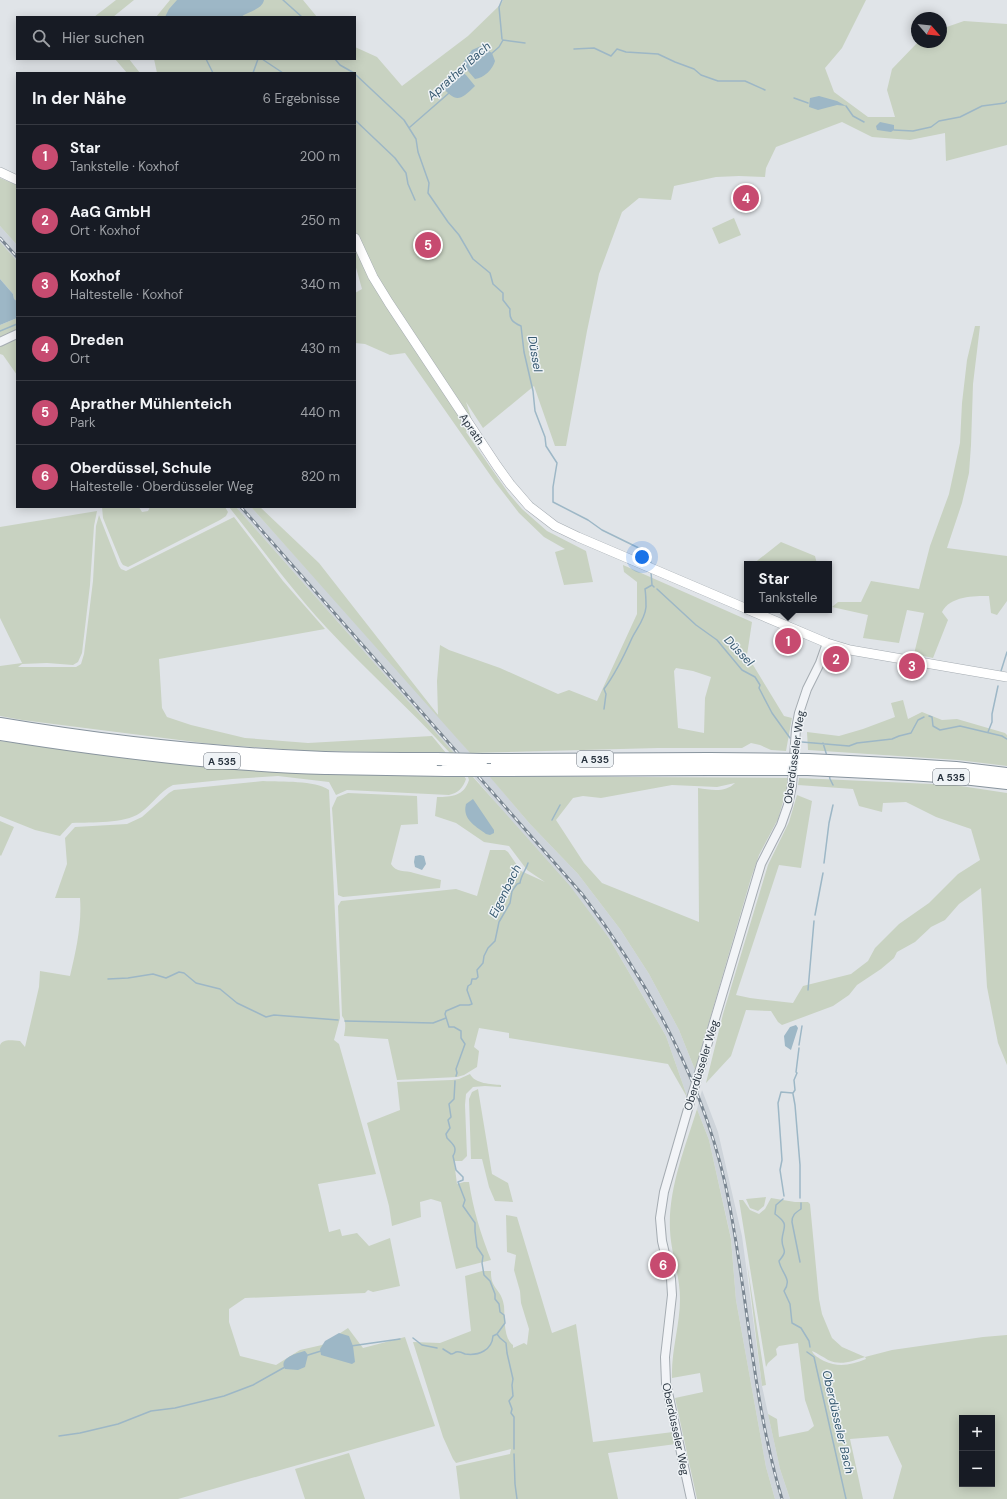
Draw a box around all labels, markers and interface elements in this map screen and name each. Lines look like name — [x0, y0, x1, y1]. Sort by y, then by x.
north arrow — [911, 12, 947, 48]
search box — [16, 16, 356, 60]
icon: search — [30, 27, 52, 49]
text: Hier suchen — [62, 28, 144, 48]
water label: Aprather Bach — [423, 38, 494, 105]
text: In der Nähe — [32, 87, 127, 109]
text: 6 Ergebnisse — [263, 90, 340, 107]
text: Star — [70, 138, 100, 158]
text: 1 — [43, 148, 47, 165]
text: 200 m — [300, 148, 340, 165]
text: Tankstelle · Koxhof — [70, 158, 179, 175]
pin: 4 — [733, 183, 759, 213]
text: AaG GmbH — [70, 202, 151, 222]
text: 2 — [41, 212, 49, 229]
text: 250 m — [301, 212, 340, 229]
text: Ort · Koxhof — [70, 222, 140, 239]
pin: 5 — [415, 230, 441, 260]
text: Koxhof — [70, 266, 120, 286]
text: 3 — [41, 276, 49, 293]
text: 340 m — [300, 276, 340, 293]
text: Haltestelle · Koxhof — [70, 286, 183, 303]
text: Dreden — [70, 330, 124, 350]
water label: Düssel — [524, 335, 546, 374]
text: 4 — [41, 340, 49, 357]
text: 430 m — [300, 340, 340, 357]
text: Ort — [70, 350, 90, 367]
text: Aprather Mühlenteich — [70, 394, 232, 414]
text: 5 — [41, 404, 49, 421]
text: 440 m — [300, 404, 340, 421]
street label: Aprath — [456, 411, 488, 447]
text: Park — [70, 414, 96, 431]
text: Oberdüssel, Schule — [70, 458, 212, 478]
text: 6 — [41, 468, 49, 485]
text: 820 m — [301, 468, 340, 485]
text: Haltestelle · Oberdüsseler Weg — [70, 478, 254, 495]
your location — [632, 547, 652, 567]
popup — [744, 561, 832, 613]
text: Star — [759, 569, 789, 589]
text: Tankstelle — [759, 589, 817, 606]
pin: 1 — [775, 626, 801, 656]
water label: Düssel — [721, 632, 758, 670]
pin: 2 — [823, 644, 849, 674]
pin: 3 — [899, 651, 925, 681]
street label: Oberdüsseler Weg — [781, 709, 807, 805]
road number: A 535 — [577, 751, 613, 767]
road number: A 535 — [204, 753, 240, 769]
road number: A 535 — [933, 769, 969, 785]
water label: Eigenbach — [485, 862, 525, 920]
street label: Oberdüsseler Weg — [681, 1018, 721, 1112]
pin: 6 — [650, 1250, 676, 1280]
water label: Oberdüsseler Bach — [818, 1369, 858, 1476]
street label: Oberdüsseler Weg — [659, 1382, 693, 1476]
map controls — [959, 1415, 995, 1487]
button: + — [959, 1415, 995, 1451]
button: − — [959, 1451, 995, 1487]

